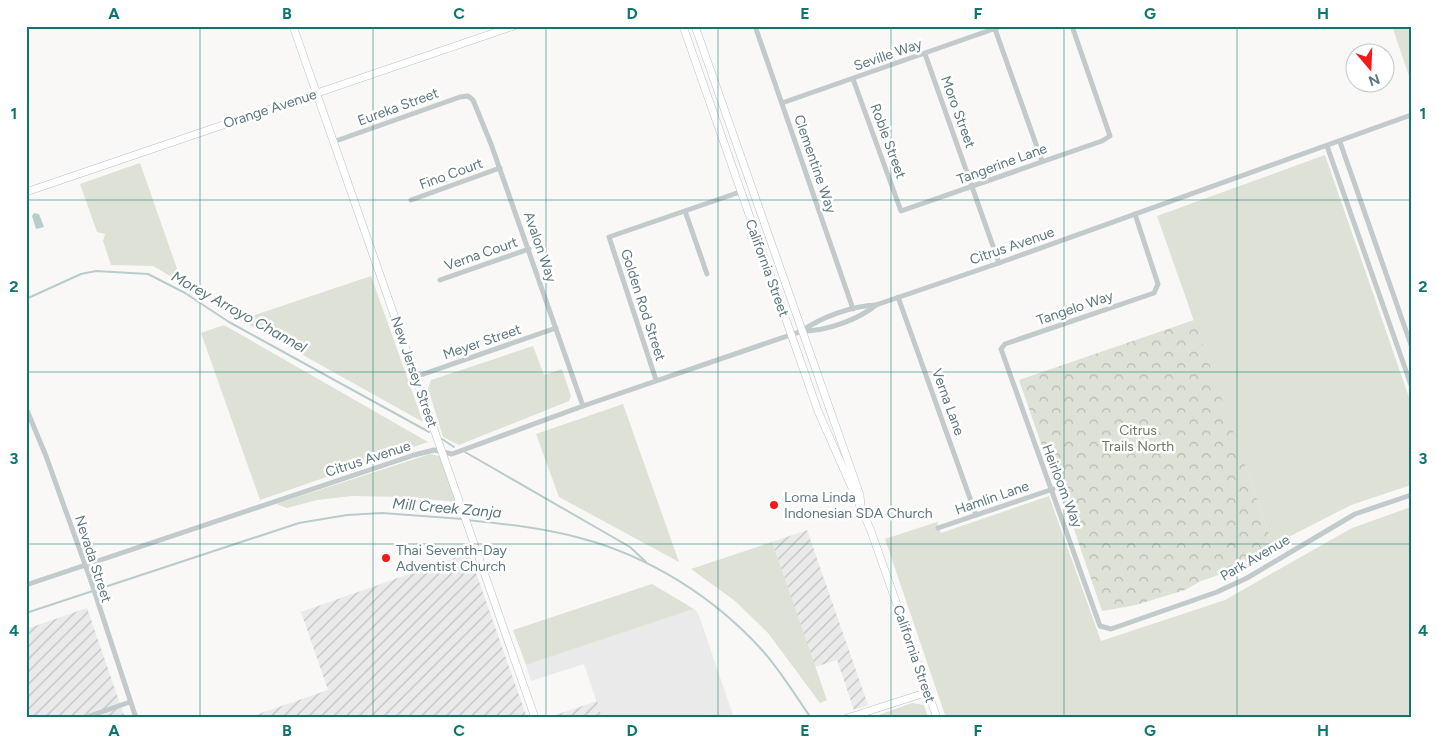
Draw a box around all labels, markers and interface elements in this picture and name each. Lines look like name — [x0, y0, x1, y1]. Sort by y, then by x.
text: A — [108, 4, 120, 23]
text: B — [282, 4, 292, 23]
text: C — [453, 4, 465, 23]
text: D — [626, 4, 638, 23]
text: E — [800, 4, 810, 23]
text: F — [974, 4, 983, 23]
text: G — [1144, 4, 1156, 23]
text: H — [1317, 4, 1329, 23]
street label: Seville Way — [852, 35, 925, 75]
north arrow — [1344, 42, 1394, 92]
text: N — [1366, 70, 1382, 90]
street label: Moro Street — [937, 74, 979, 150]
street label: Eureka Street — [355, 84, 441, 130]
street label: Orange Avenue — [221, 86, 319, 132]
street label: Roble Street — [867, 101, 909, 181]
text: 1 — [11, 104, 17, 123]
text: 1 — [1420, 104, 1426, 123]
street label: Clementine Way — [790, 113, 840, 216]
street label: Tangerine Lane — [955, 140, 1050, 188]
street label: Fino Court — [417, 155, 485, 193]
street label: Avalon Way — [520, 210, 560, 285]
street label: California Street — [742, 217, 792, 319]
street label: Citrus Avenue — [967, 223, 1057, 268]
street label: Verna Court — [442, 234, 520, 274]
street label: Golden Rod Street — [617, 247, 669, 363]
water label: Morey Arroyo Channel — [168, 267, 310, 357]
text: 2 — [9, 277, 19, 296]
text: 2 — [1418, 277, 1428, 296]
street label: Tangelo Way — [1035, 287, 1116, 329]
street label: New Jersey Street — [387, 314, 441, 430]
street label: Meyer Street — [441, 321, 523, 363]
street label: Verna Lane — [928, 366, 968, 438]
park label: Citrus Trails North — [1102, 422, 1174, 455]
street label: Citrus Avenue — [323, 437, 413, 481]
street label: Heirloom Way — [1038, 442, 1086, 531]
text: 3 — [10, 449, 19, 468]
text: 3 — [1419, 449, 1428, 468]
street label: Hamlin Lane — [953, 477, 1032, 519]
place label: Loma Linda Indonesian SDA Church — [784, 489, 933, 522]
water label: Mill Creek Zanja — [392, 494, 502, 522]
marker: Loma Linda Indonesian SDA Church — [768, 499, 780, 511]
street label: Nevada Street — [71, 513, 115, 605]
street label: Park Avenue — [1217, 531, 1293, 585]
place label: Thai Seventh-Day Adventist Church — [396, 542, 508, 575]
marker: Thai Seventh-Day Adventist Church — [380, 552, 392, 564]
street label: California Street — [889, 603, 939, 705]
text: 4 — [9, 621, 19, 640]
text: 4 — [1418, 621, 1428, 640]
text: A — [108, 721, 120, 740]
text: B — [282, 721, 292, 740]
text: C — [453, 721, 465, 740]
text: D — [626, 721, 638, 740]
text: E — [800, 721, 810, 740]
text: F — [974, 721, 983, 740]
text: G — [1144, 721, 1156, 740]
text: H — [1317, 721, 1329, 740]

